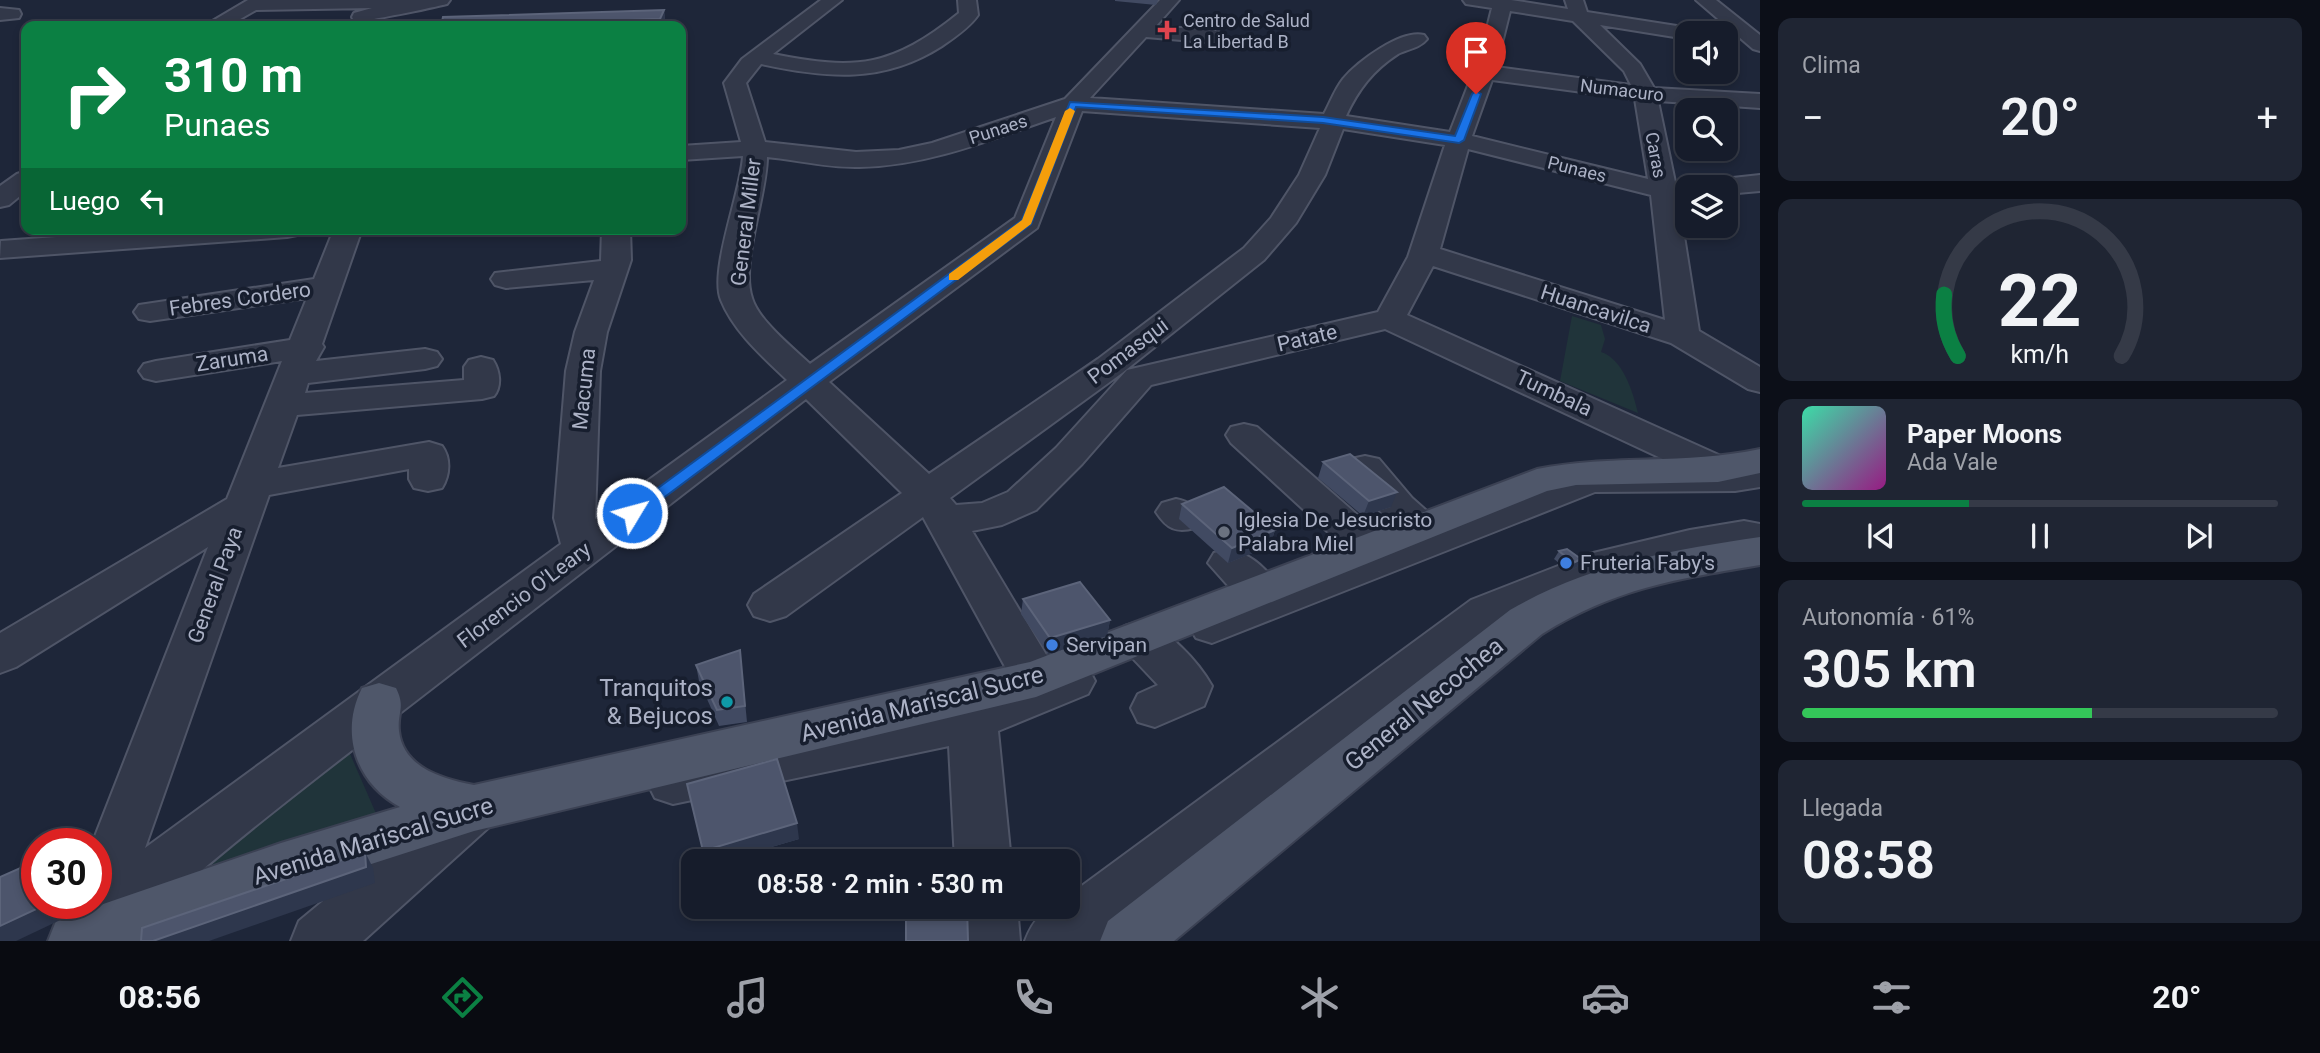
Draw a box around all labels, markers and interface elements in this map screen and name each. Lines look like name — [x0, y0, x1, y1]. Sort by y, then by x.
place label: Centro de Salud La Libertad B — [1183, 10, 1310, 52]
marker: Centro de Salud La Libertad B — [1157, 20, 1177, 40]
map controls — [1675, 21, 1738, 238]
button: sound — [1675, 21, 1738, 84]
pin — [1446, 22, 1506, 94]
icon: arrive — [1457, 33, 1495, 71]
text: 310 m — [164, 47, 303, 104]
icon: right — [49, 49, 140, 140]
text: Clima — [1802, 52, 1861, 79]
street label: Numacuro — [1579, 74, 1665, 106]
text: 20° — [2000, 87, 2080, 148]
text: − — [1802, 96, 1824, 140]
text: + — [2256, 96, 2278, 140]
button: search — [1675, 98, 1738, 161]
text: Punaes — [164, 106, 270, 144]
street label: Punaes — [966, 110, 1030, 148]
street label: Caras — [1641, 130, 1671, 180]
street label: Punaes — [1545, 152, 1609, 186]
street label: General Miller — [726, 157, 766, 287]
button: layers — [1675, 175, 1738, 238]
icon: left — [134, 182, 172, 220]
text: Luego — [49, 186, 120, 216]
text: 22 — [1998, 258, 2082, 344]
street label: Febres Cordero — [168, 277, 312, 321]
street label: Huancavilca — [1538, 280, 1654, 338]
street label: Pomasqui — [1083, 313, 1173, 389]
street label: Patate — [1275, 319, 1339, 357]
text: km/h — [2011, 340, 2069, 369]
street label: Zaruma — [194, 341, 270, 377]
street label: Macuma — [568, 347, 600, 431]
street label: Tumbala — [1512, 365, 1596, 421]
text: Paper Moons — [1907, 419, 2062, 449]
text: Ada Vale — [1907, 449, 1998, 476]
position arrow — [595, 476, 669, 550]
place label: Iglesia De Jesucristo Palabra Miel — [1238, 508, 1432, 556]
icon: previous — [1862, 517, 1900, 555]
icon: pause — [2021, 517, 2059, 555]
icon: next — [2180, 517, 2218, 555]
street label: General Paya — [183, 523, 247, 647]
marker: Iglesia De Jesucristo Palabra Miel — [1216, 524, 1232, 540]
street label: Florencio O'Leary — [453, 537, 596, 653]
place label: Fruteria Faby's — [1580, 551, 1715, 575]
marker: Fruteria Faby's — [1558, 555, 1574, 571]
text: Autonomía · 61% — [1802, 604, 1974, 631]
street label: General Necochea — [1339, 632, 1509, 776]
place label: Servipan — [1066, 633, 1147, 657]
marker: Servipan — [1044, 637, 1060, 653]
text: 305 km — [1802, 639, 1977, 700]
street label: Avenida Mariscal Sucre — [798, 660, 1046, 748]
place label: Tranquitos & Bejucos — [599, 674, 713, 730]
marker: Tranquitos & Bejucos — [719, 694, 735, 710]
street label: Avenida Mariscal Sucre — [250, 791, 496, 891]
text: Llegada — [1802, 795, 1883, 822]
speed limit sign: 30 — [21, 828, 112, 919]
text: 08:58 — [1802, 830, 1935, 891]
text: 08:58 · 2 min · 530 m — [757, 869, 1004, 899]
icon: directions — [438, 973, 487, 1022]
icon: music — [723, 973, 772, 1022]
icon: phone — [1009, 973, 1058, 1022]
icon: climate — [1295, 973, 1344, 1022]
icon: car — [1581, 973, 1630, 1022]
icon: filters — [1867, 973, 1916, 1022]
text: 08:56 — [118, 978, 201, 1016]
text: 20° — [2152, 978, 2202, 1016]

